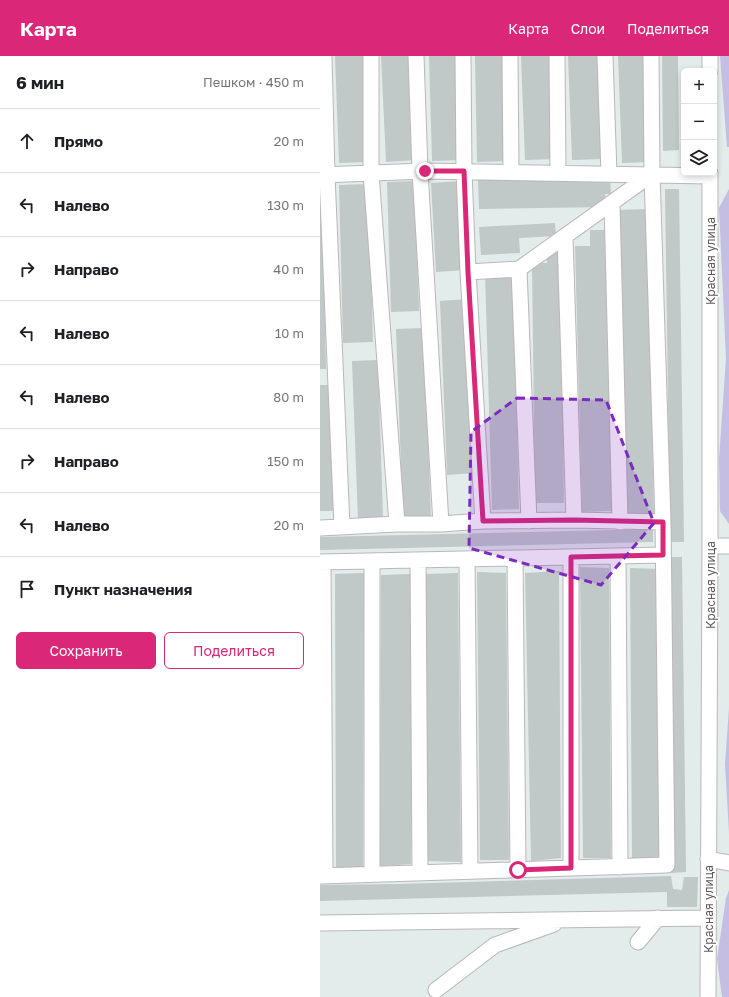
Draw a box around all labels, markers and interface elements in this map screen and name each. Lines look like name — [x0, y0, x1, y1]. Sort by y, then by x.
text: Карта — [20, 17, 77, 40]
text: Карта — [508, 20, 549, 37]
text: Слои — [571, 20, 605, 37]
text: Поделиться — [627, 20, 709, 37]
map controls — [681, 68, 717, 176]
button: + — [681, 68, 717, 104]
text: 6 мин — [16, 72, 64, 93]
text: Пешком · 450 m — [203, 74, 304, 90]
button: − — [681, 104, 717, 140]
icon: ahead — [16, 130, 38, 152]
text: Прямо — [54, 132, 103, 150]
text: 20 m — [274, 133, 304, 149]
button: layers — [681, 140, 717, 176]
route end — [416, 162, 434, 180]
icon: left — [16, 194, 38, 216]
text: Налево — [54, 196, 110, 214]
text: 130 m — [267, 197, 304, 213]
street label: Красная улица — [703, 217, 718, 305]
icon: right — [16, 258, 38, 280]
text: Направо — [54, 260, 119, 278]
text: 40 m — [273, 261, 304, 277]
icon: left — [16, 322, 38, 344]
text: Налево — [54, 324, 110, 342]
text: 10 m — [275, 325, 304, 341]
icon: left — [16, 386, 38, 408]
text: Налево — [54, 388, 110, 406]
text: 80 m — [273, 389, 304, 405]
icon: right — [16, 450, 38, 472]
text: Направо — [54, 452, 119, 470]
text: 150 m — [267, 453, 304, 469]
icon: left — [16, 514, 38, 536]
text: Налево — [54, 516, 110, 534]
text: 20 m — [274, 517, 304, 533]
street label: Красная улица — [703, 541, 718, 629]
icon: arrive — [16, 578, 38, 600]
text: Пункт назначения — [54, 580, 192, 598]
button: Сохранить — [16, 632, 156, 669]
button: Поделиться — [164, 632, 304, 669]
route start — [509, 861, 527, 879]
street label: Красная улица — [701, 865, 716, 953]

